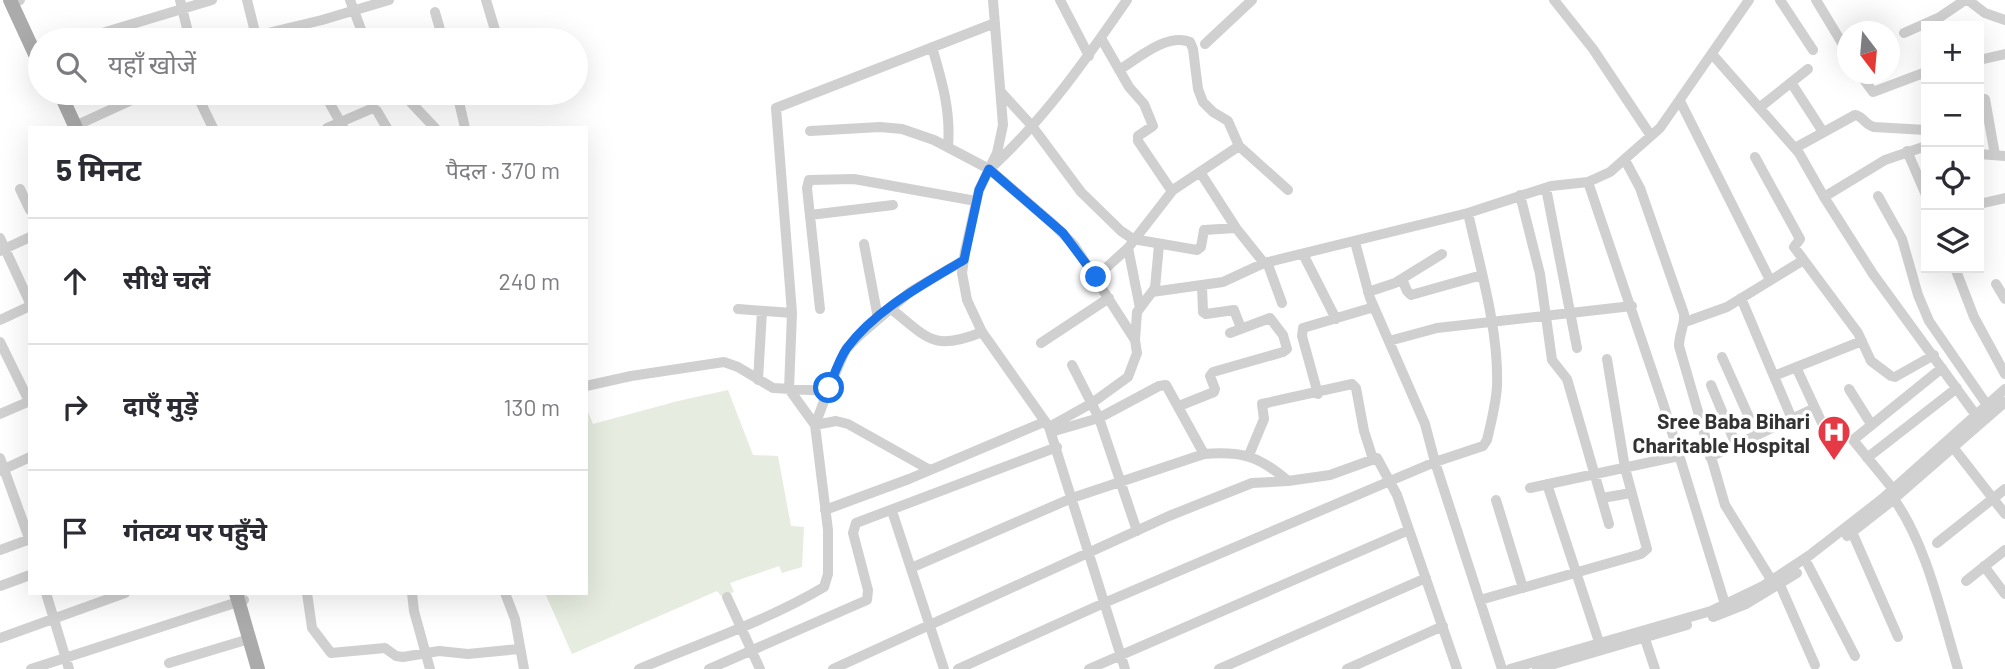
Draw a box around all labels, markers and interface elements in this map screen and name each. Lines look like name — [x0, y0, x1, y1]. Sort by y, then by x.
north arrow — [1837, 21, 1900, 84]
map controls — [1921, 21, 1984, 273]
button: + — [1921, 21, 1984, 84]
search box — [28, 28, 588, 105]
icon: search — [52, 48, 90, 86]
text: यहाँ खोजें — [108, 48, 196, 79]
button: − — [1921, 84, 1984, 147]
button: locate — [1921, 147, 1984, 210]
text: 5 मिनट — [56, 151, 141, 187]
text: पैदल · 370 m — [446, 156, 560, 184]
button: layers — [1921, 210, 1984, 273]
route end — [1080, 261, 1111, 292]
icon: ahead — [56, 262, 94, 300]
text: सीधे चलें — [123, 263, 210, 294]
text: 240 m — [498, 267, 560, 295]
route start — [813, 372, 844, 403]
icon: right — [56, 388, 94, 426]
text: दाएँ मुड़ें — [123, 389, 198, 420]
text: 130 m — [503, 393, 560, 421]
place label: Sree Baba Bihari Charitable Hospital — [1633, 408, 1810, 457]
hospital icon: Sree Baba Bihari Charitable Hospital — [1815, 413, 1853, 462]
icon: arrive — [56, 514, 94, 552]
text: गंतव्य पर पहुँचे — [123, 515, 267, 546]

